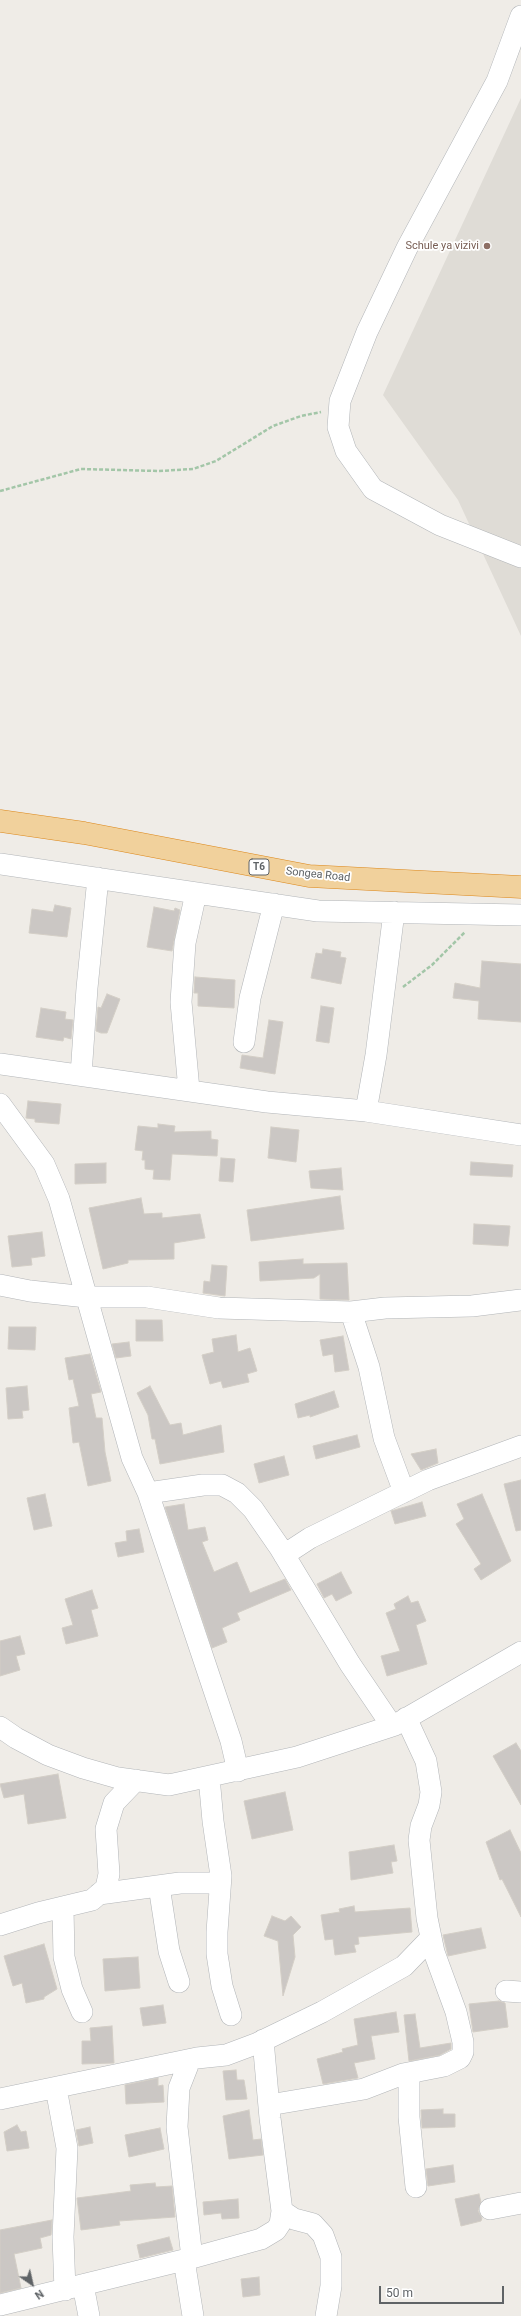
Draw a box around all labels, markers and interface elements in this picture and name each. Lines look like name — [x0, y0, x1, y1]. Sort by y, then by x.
place label: Schule ya vizivi — [405, 239, 479, 253]
marker: Schule ya vizivi — [482, 241, 492, 251]
road number: T6 — [249, 859, 269, 875]
street label: Songea Road — [285, 865, 351, 885]
north arrow — [12, 2264, 52, 2304]
scale bar — [381, 2278, 506, 2304]
text: 50 m — [386, 2286, 413, 2300]
text: N — [32, 2287, 46, 2302]

